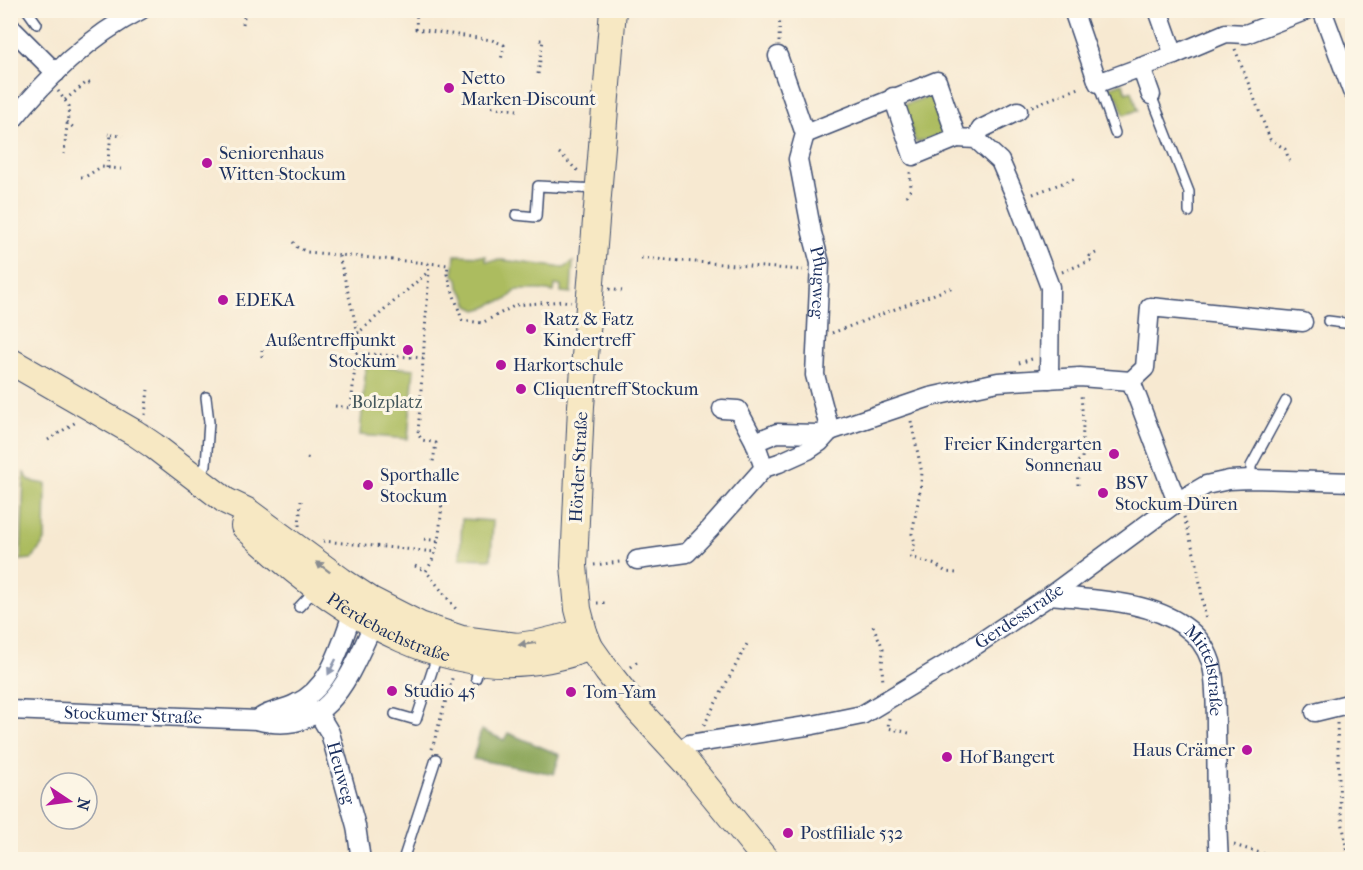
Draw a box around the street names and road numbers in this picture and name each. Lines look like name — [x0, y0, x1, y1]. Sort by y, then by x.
street label: Pflugweg — [805, 244, 831, 319]
street label: Hörder Straße — [566, 411, 592, 523]
street label: Gerdesstraße — [971, 579, 1068, 653]
street label: Pferdebachstraße — [323, 588, 452, 666]
street label: Mittelstraße — [1180, 620, 1226, 716]
street label: Stockumer Straße — [63, 702, 202, 728]
street label: Heuweg — [322, 739, 360, 807]

